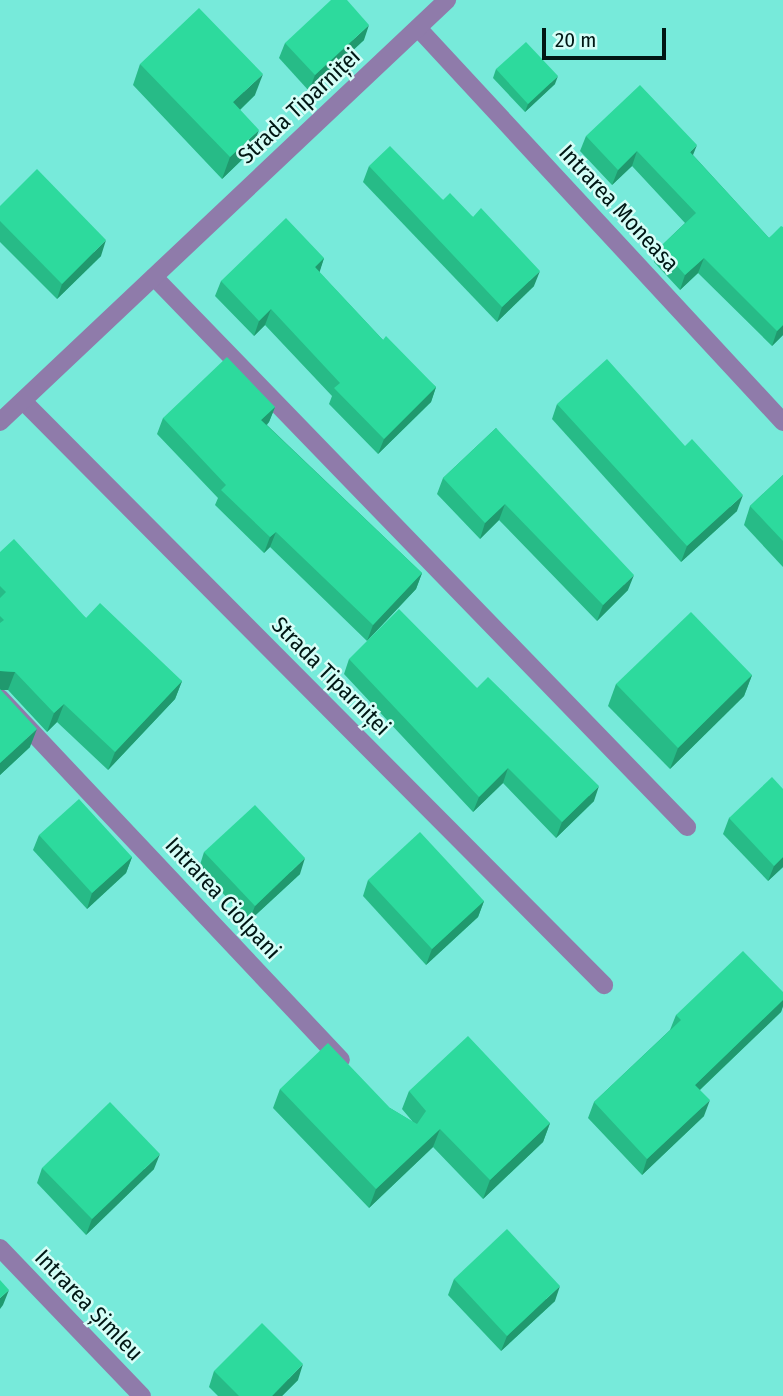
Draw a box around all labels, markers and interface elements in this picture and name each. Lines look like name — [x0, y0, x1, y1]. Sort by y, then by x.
scale bar — [545, 14, 669, 58]
text: 20 m — [555, 27, 596, 53]
street label: Strada Tiparniței — [232, 43, 366, 169]
street label: Intrarea Moneasa — [553, 139, 685, 277]
street label: Strada Tiparniței — [266, 611, 396, 741]
street label: Intrarea Ciolpani — [160, 831, 286, 965]
street label: Intrarea Șimleu — [29, 1244, 149, 1366]

